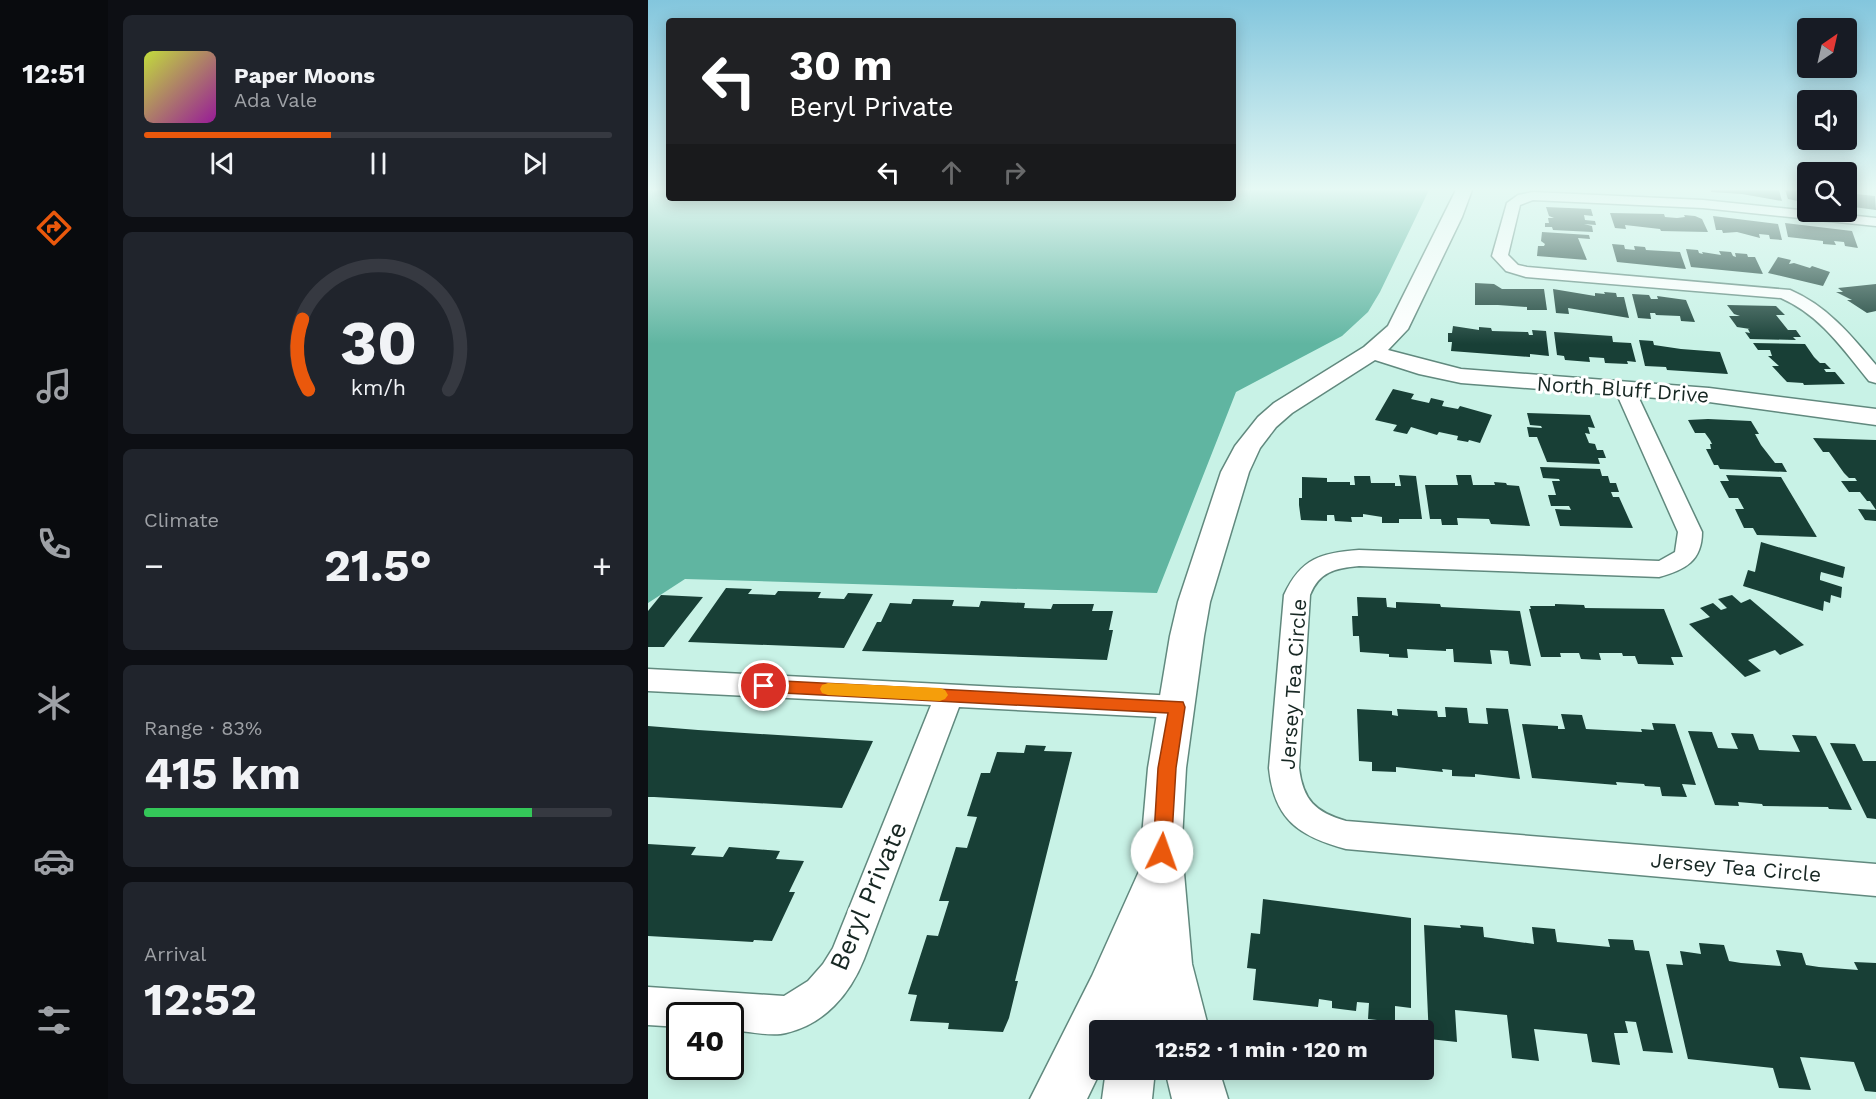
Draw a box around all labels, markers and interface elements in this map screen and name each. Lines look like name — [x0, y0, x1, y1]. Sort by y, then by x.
north arrow — [1797, 18, 1857, 78]
map controls — [1797, 18, 1857, 222]
text: 30 m — [789, 41, 893, 90]
icon: left — [690, 42, 768, 120]
text: 12:51 — [22, 58, 86, 90]
text: Paper Moons — [234, 63, 375, 88]
text: Ada Vale — [234, 88, 317, 112]
button: sound — [1797, 90, 1857, 150]
text: Beryl Private — [789, 91, 954, 123]
icon: previous — [206, 147, 239, 180]
icon: pause — [362, 147, 395, 180]
icon: next — [518, 147, 551, 180]
icon: left — [872, 156, 905, 189]
icon: ahead — [935, 156, 968, 189]
icon: right — [998, 156, 1031, 189]
button: search — [1797, 162, 1857, 222]
icon: directions — [33, 207, 75, 249]
text: 30 — [339, 306, 417, 379]
icon: music — [33, 365, 75, 407]
street label: North Bluff Drive — [1536, 370, 1710, 408]
text: km/h — [350, 375, 406, 400]
text: Climate — [144, 508, 219, 532]
icon: phone — [33, 523, 75, 565]
text: 21.5° — [324, 539, 432, 592]
text: − — [144, 546, 164, 585]
text: + — [592, 546, 612, 585]
street label: Jersey Tea Circle — [1275, 598, 1311, 770]
pin — [738, 660, 789, 711]
icon: arrive — [747, 669, 780, 702]
icon: climate — [33, 682, 75, 724]
text: Range · 83% — [144, 716, 262, 740]
text: 415 km — [144, 747, 301, 800]
street label: Beryl Private — [823, 817, 913, 975]
position arrow — [1130, 820, 1194, 884]
icon: car — [33, 840, 75, 882]
street label: Jersey Tea Circle — [1650, 847, 1822, 887]
text: Arrival — [144, 942, 206, 966]
text: 12:52 — [144, 973, 257, 1026]
icon: filters — [33, 999, 75, 1041]
speed limit sign: 40 — [666, 1002, 744, 1080]
text: 12:52 · 1 min · 120 m — [1155, 1037, 1368, 1062]

